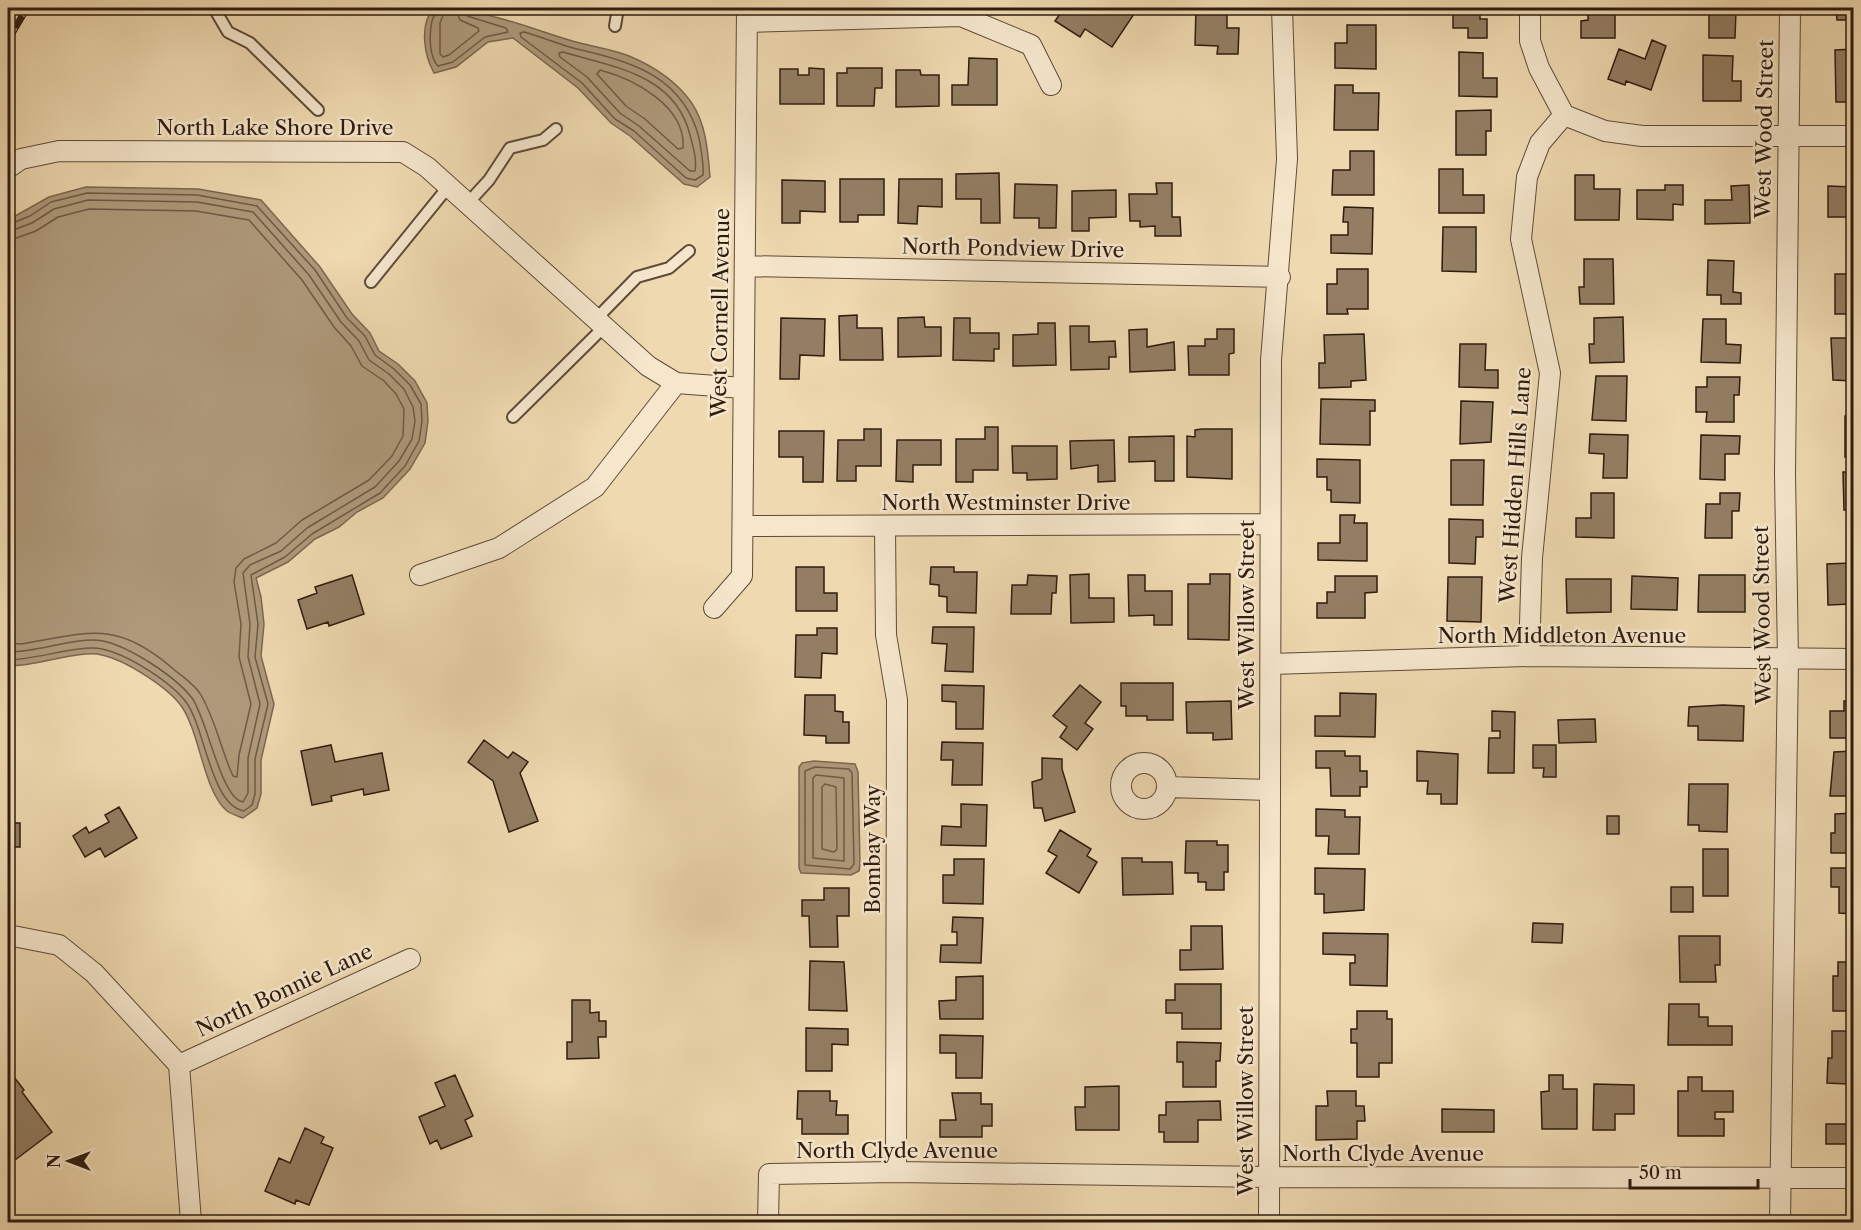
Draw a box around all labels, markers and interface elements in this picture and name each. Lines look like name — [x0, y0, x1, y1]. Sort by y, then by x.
street label: West Wood Street — [1750, 39, 1778, 220]
street label: North Lake Shore Drive — [156, 115, 394, 140]
street label: West Cornell Avenue — [706, 208, 734, 419]
street label: North Pondview Drive — [901, 234, 1125, 262]
street label: West Hidden Hills Lane — [1494, 366, 1536, 605]
street label: North Westminster Drive — [881, 490, 1131, 515]
street label: West Willow Street — [1234, 519, 1259, 711]
street label: West Wood Street — [1748, 525, 1776, 706]
street label: North Middleton Avenue — [1438, 623, 1686, 648]
street label: Bombay Way — [860, 784, 885, 914]
street label: North Bonnie Lane — [192, 938, 376, 1042]
street label: West Willow Street — [1233, 1005, 1258, 1197]
north arrow — [39, 1131, 99, 1191]
street label: North Clyde Avenue — [796, 1138, 998, 1163]
street label: North Clyde Avenue — [1282, 1141, 1484, 1166]
scale bar — [1630, 1152, 1758, 1190]
text: N — [44, 1154, 64, 1168]
text: 50 m — [1639, 1162, 1682, 1184]

